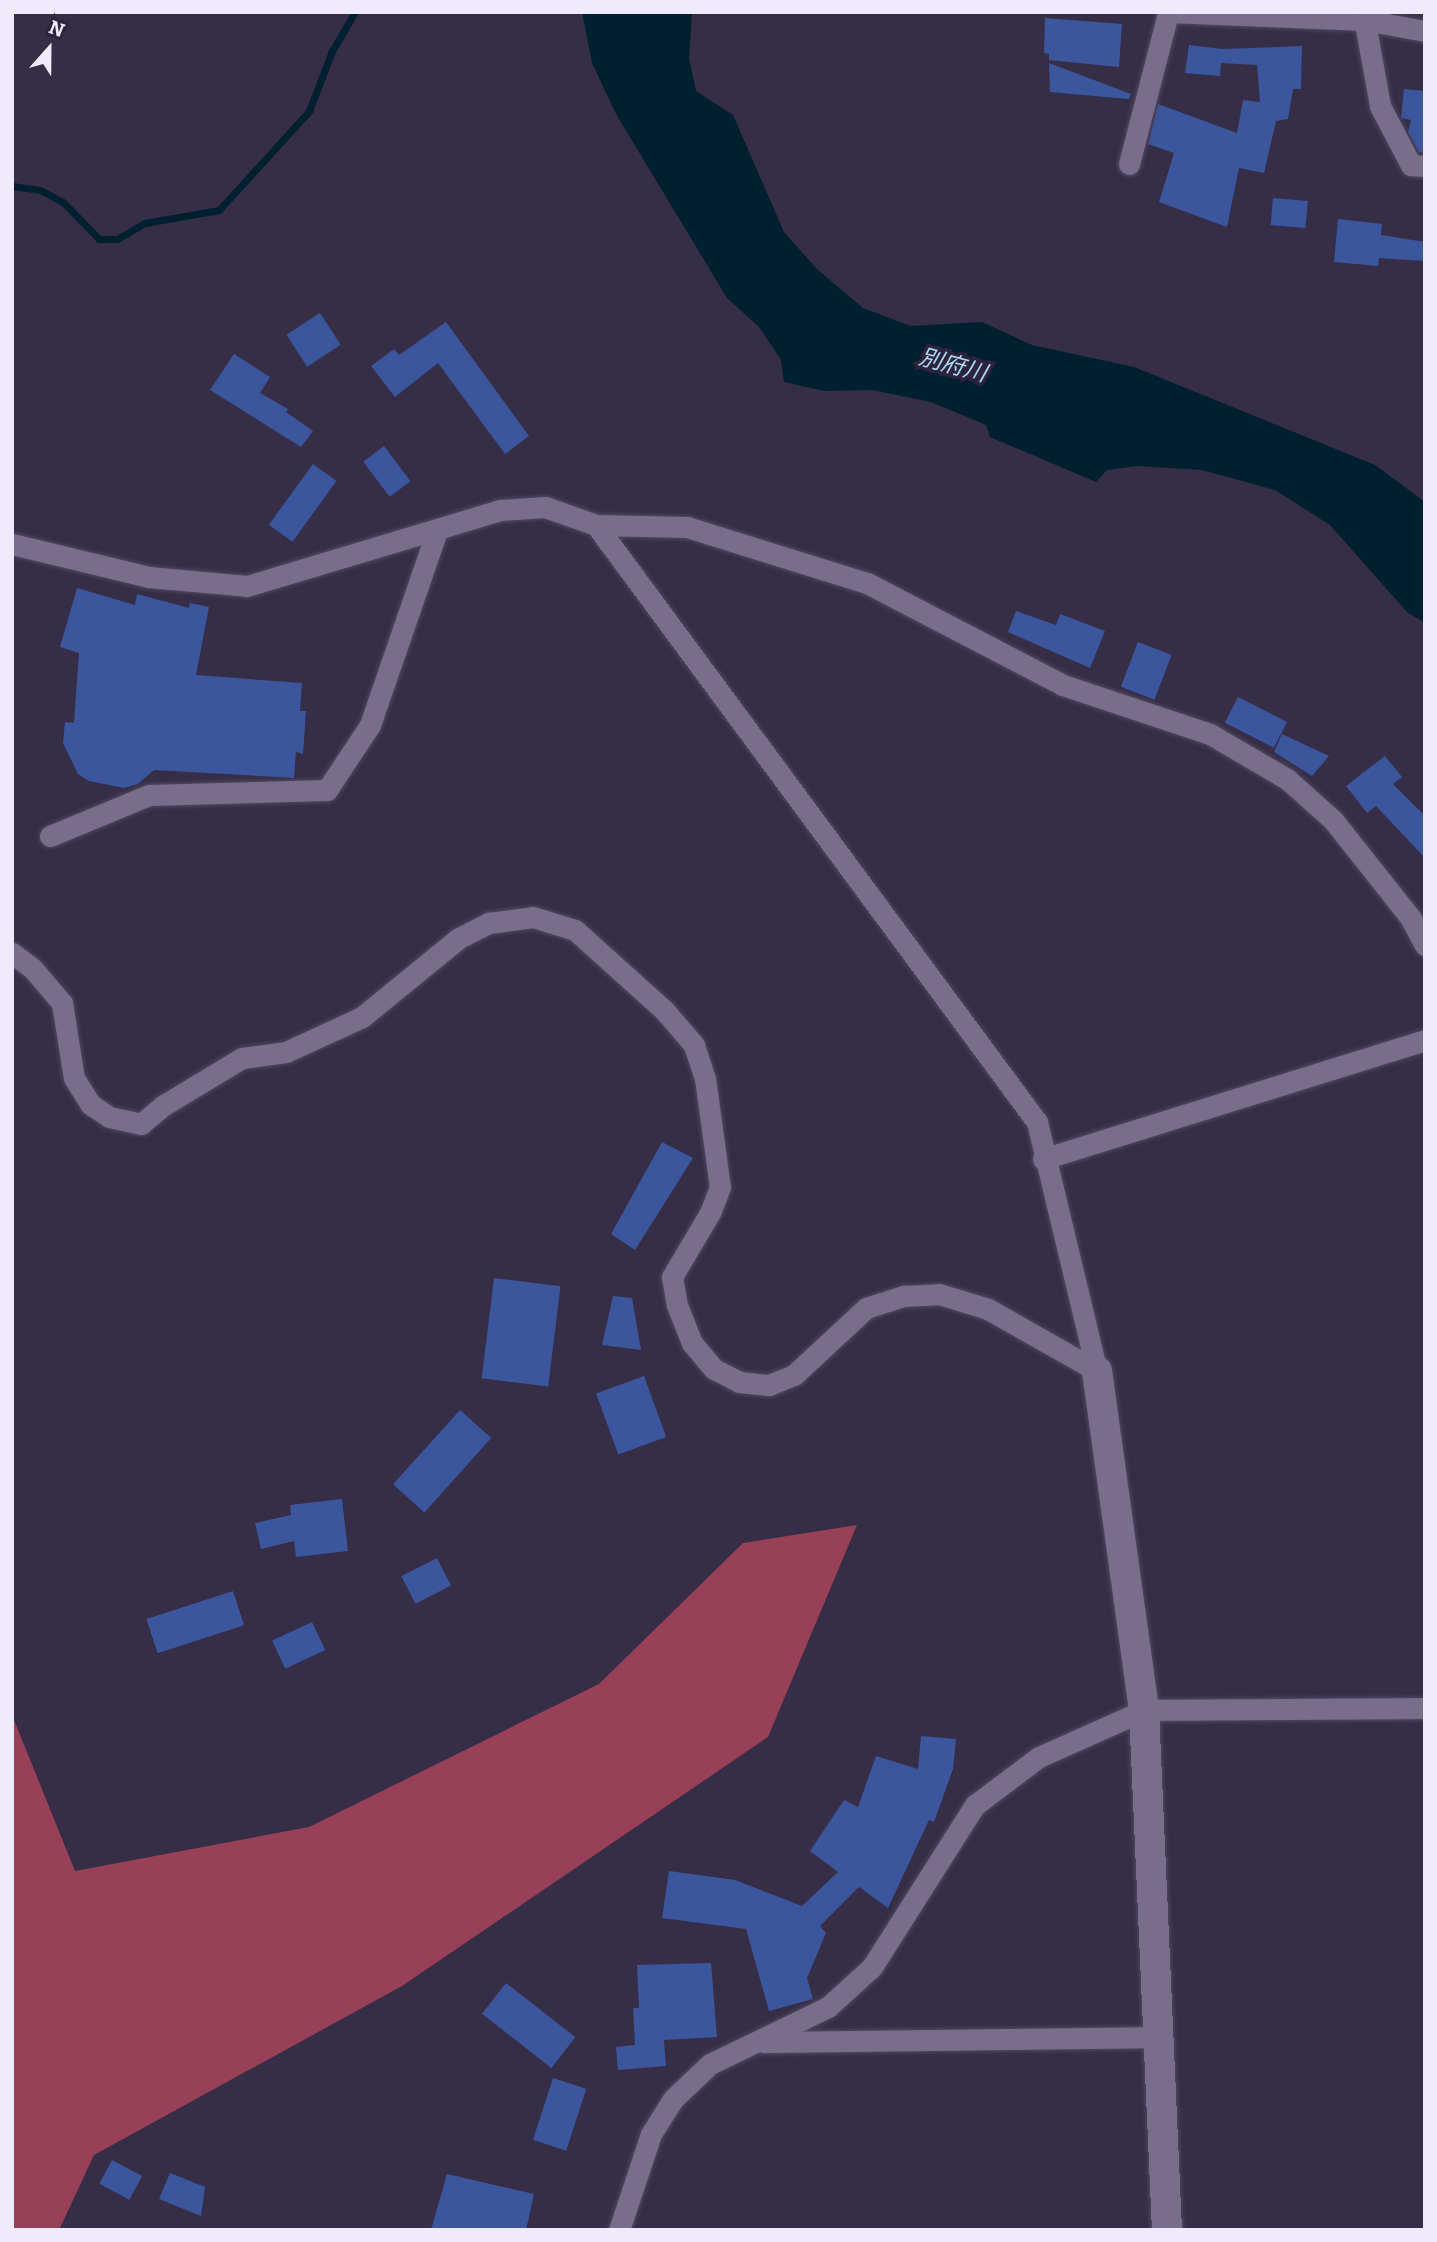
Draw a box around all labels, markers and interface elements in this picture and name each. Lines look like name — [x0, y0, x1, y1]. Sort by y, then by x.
north arrow — [14, 14, 84, 84]
text: N — [46, 16, 68, 42]
water label: 別府川 — [916, 343, 990, 387]

